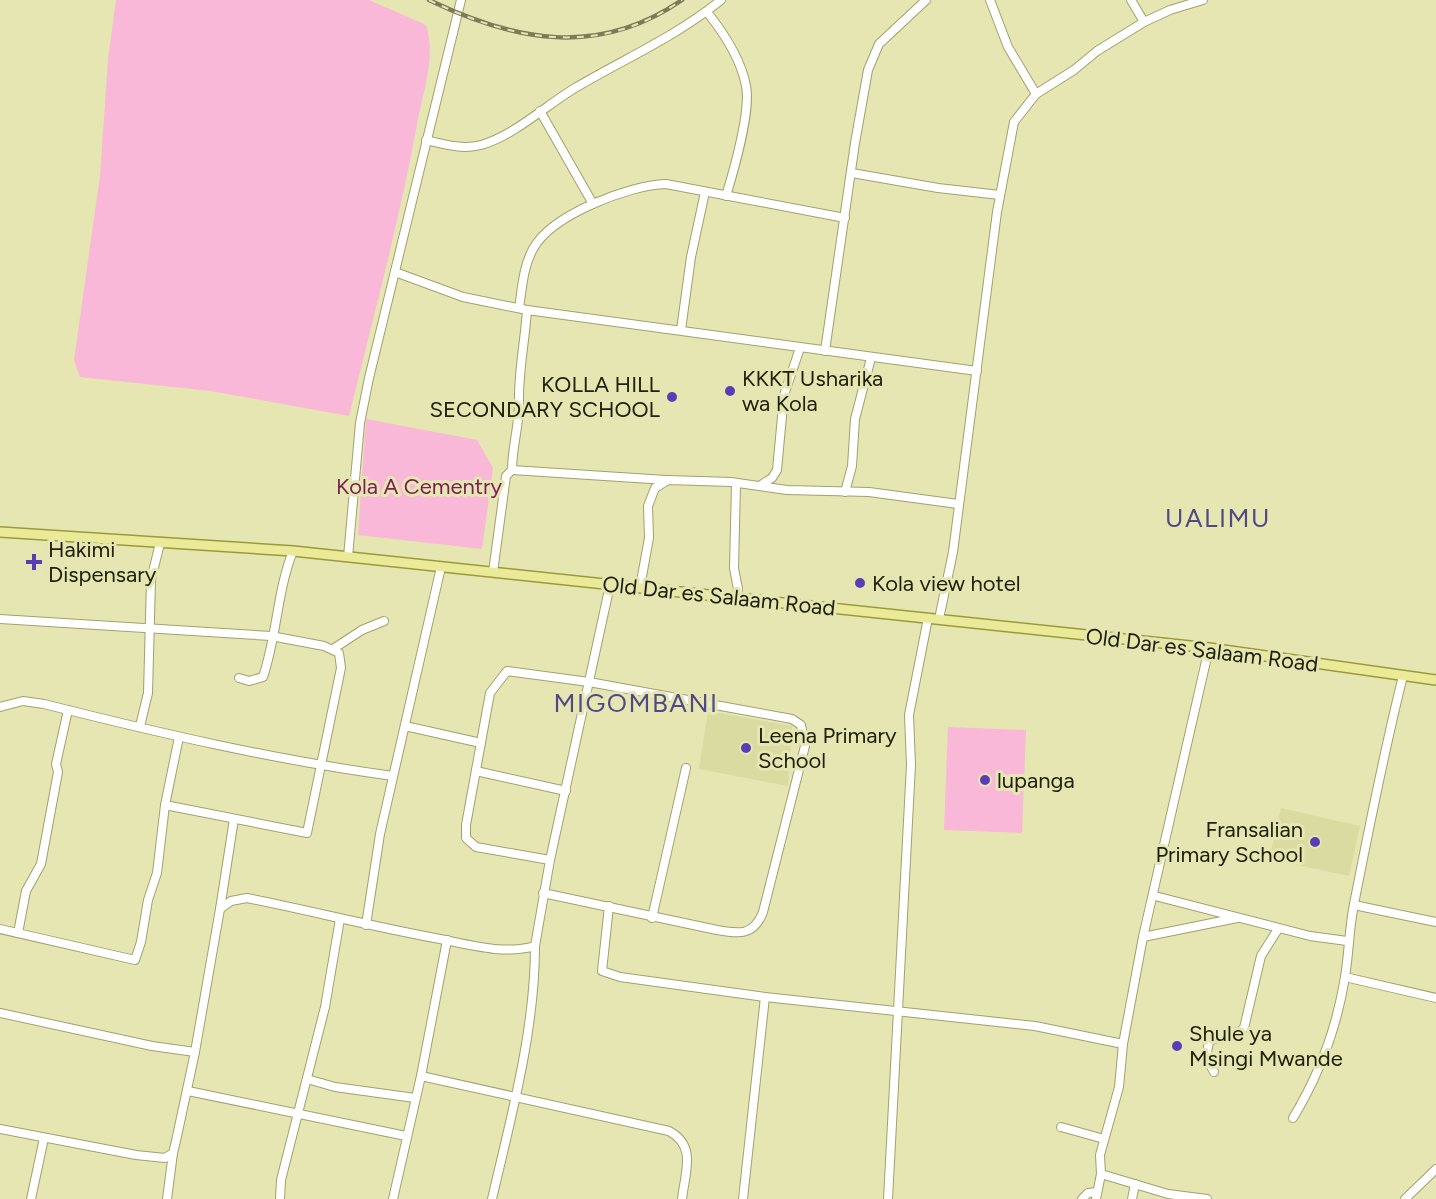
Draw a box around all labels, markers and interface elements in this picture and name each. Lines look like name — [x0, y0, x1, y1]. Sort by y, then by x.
place label: KKKT Usharika wa Kola — [742, 365, 883, 417]
place label: KOLLA HILL SECONDARY SCHOOL — [430, 371, 661, 423]
marker: KKKT Usharika wa Kola — [723, 384, 737, 398]
marker: KOLLA HILL SECONDARY SCHOOL — [665, 390, 679, 404]
park label: Kola A Cementry — [336, 473, 502, 500]
district label: UALIMU — [1165, 502, 1271, 534]
place label: Hakimi Dispensary — [48, 536, 157, 588]
marker: Hakimi Dispensary — [25, 553, 43, 571]
street label: Old Dar es Salaam Road — [601, 570, 837, 622]
place label: Kola view hotel — [872, 570, 1021, 597]
marker: Kola view hotel — [853, 576, 867, 590]
street label: Old Dar es Salaam Road — [1084, 622, 1320, 678]
district label: MIGOMBANI — [553, 687, 719, 719]
place label: Leena Primary School — [758, 722, 897, 774]
marker: Leena Primary School — [739, 741, 753, 755]
place label: lupanga — [997, 767, 1075, 794]
marker: lupanga — [978, 773, 992, 787]
place label: Fransalian Primary School — [1155, 816, 1303, 868]
marker: Fransalian Primary School — [1308, 835, 1322, 849]
place label: Shule ya Msingi Mwande — [1189, 1020, 1343, 1072]
marker: Shule ya Msingi Mwande — [1170, 1039, 1184, 1053]

